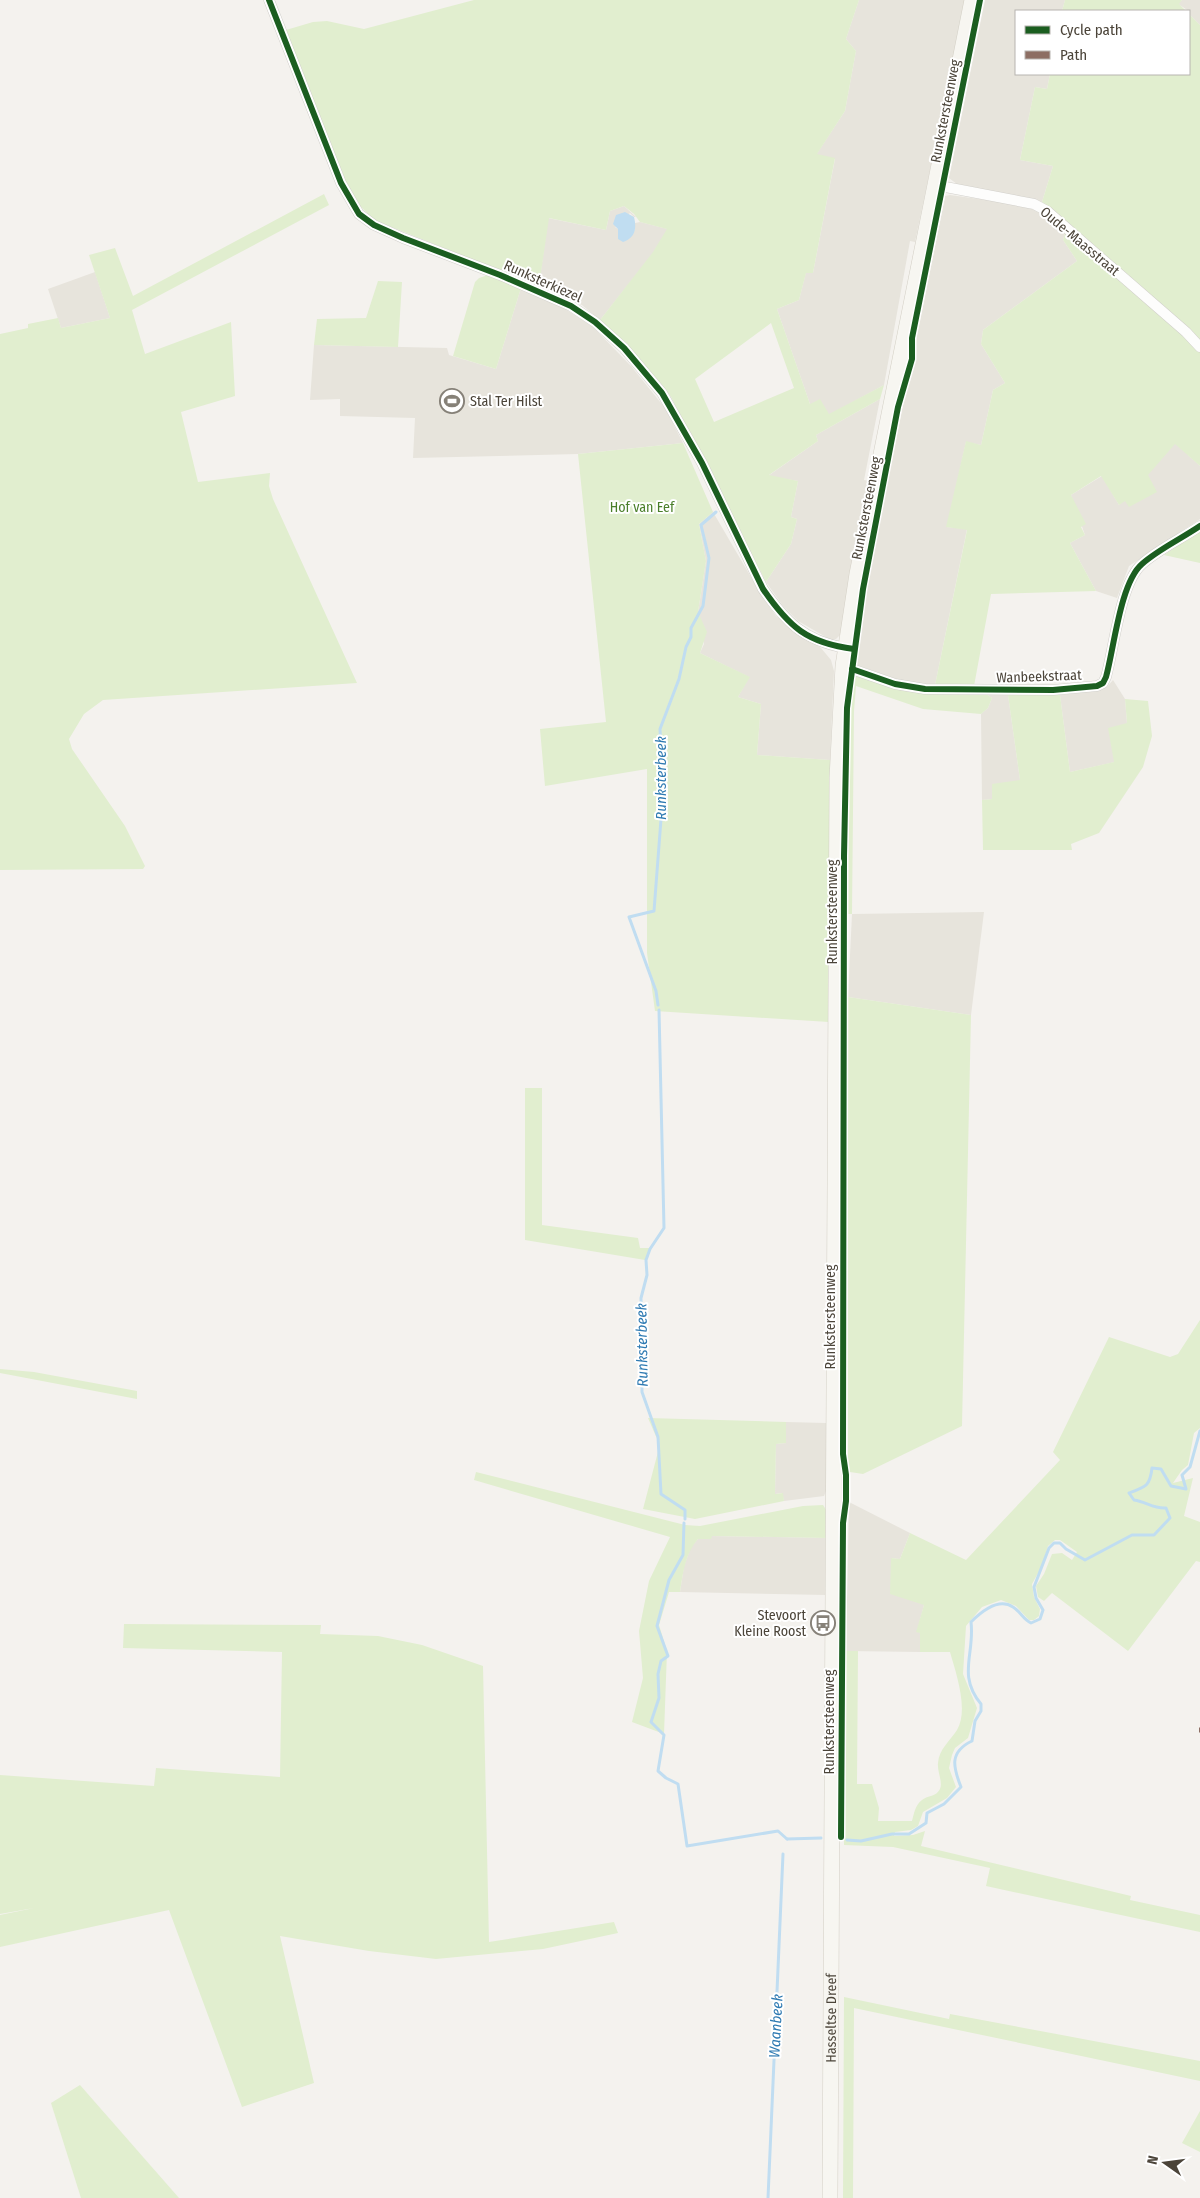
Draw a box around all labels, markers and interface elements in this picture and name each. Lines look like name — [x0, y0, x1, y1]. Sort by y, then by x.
legend — [1015, 10, 1190, 75]
text: Cycle path — [1060, 21, 1123, 39]
text: Path — [1060, 46, 1087, 64]
street label: Runkstersteenweg — [927, 58, 964, 164]
street label: Oude-Maasstraat — [1037, 203, 1123, 280]
street label: Runksterkiezel — [501, 257, 585, 306]
sports icon: Stal Ter Hilst — [439, 388, 465, 414]
place label: Stal Ter Hilst — [470, 393, 543, 410]
street label: Runkstersteenweg — [848, 455, 885, 561]
park label: Hof van Eef — [610, 499, 676, 516]
street label: Wanbeekstraat — [996, 667, 1082, 686]
water label: Runksterbeek — [652, 735, 670, 820]
street label: Runkstersteenweg — [824, 859, 841, 964]
street label: Runkstersteenweg — [822, 1264, 839, 1369]
water label: Runksterbeek — [632, 1302, 652, 1387]
place label: Stevoort Kleine Roost — [734, 1607, 806, 1640]
bus stop icon: Stevoort Kleine Roost — [810, 1610, 836, 1636]
street label: Runkstersteenweg — [821, 1669, 838, 1774]
street label: Hasseltse Dreef — [823, 1972, 840, 2063]
water label: Waanbeek — [765, 1993, 787, 2058]
north arrow — [1140, 2138, 1190, 2188]
text: N — [1144, 2154, 1162, 2166]

